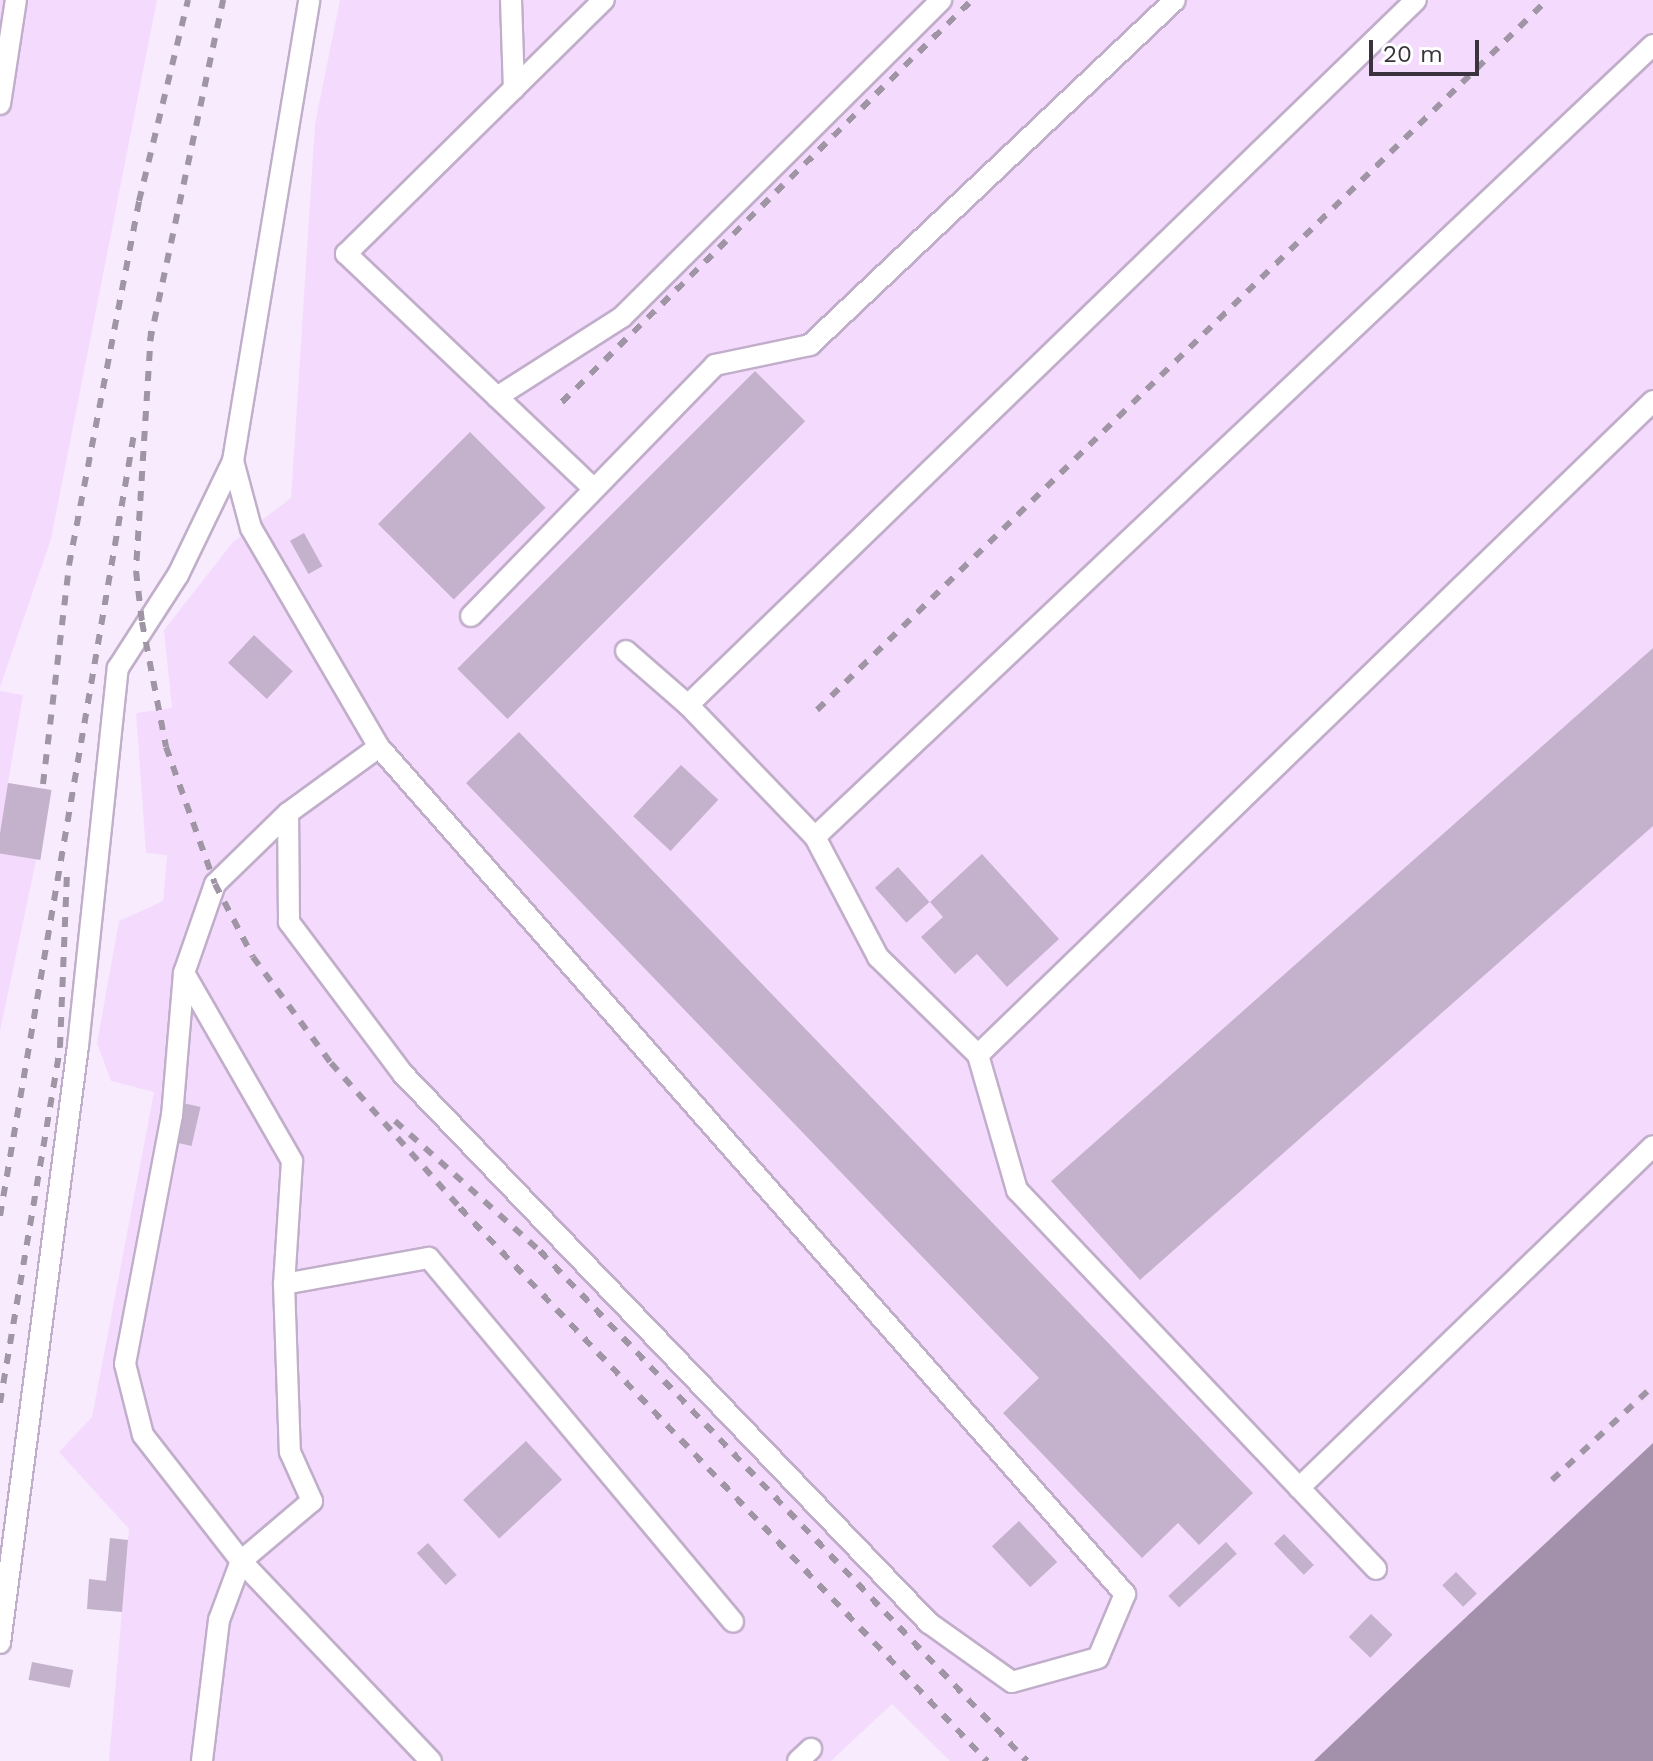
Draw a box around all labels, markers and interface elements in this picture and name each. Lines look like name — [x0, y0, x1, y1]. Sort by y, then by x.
scale bar — [1373, 24, 1483, 74]
text: 20 m — [1383, 40, 1443, 68]

